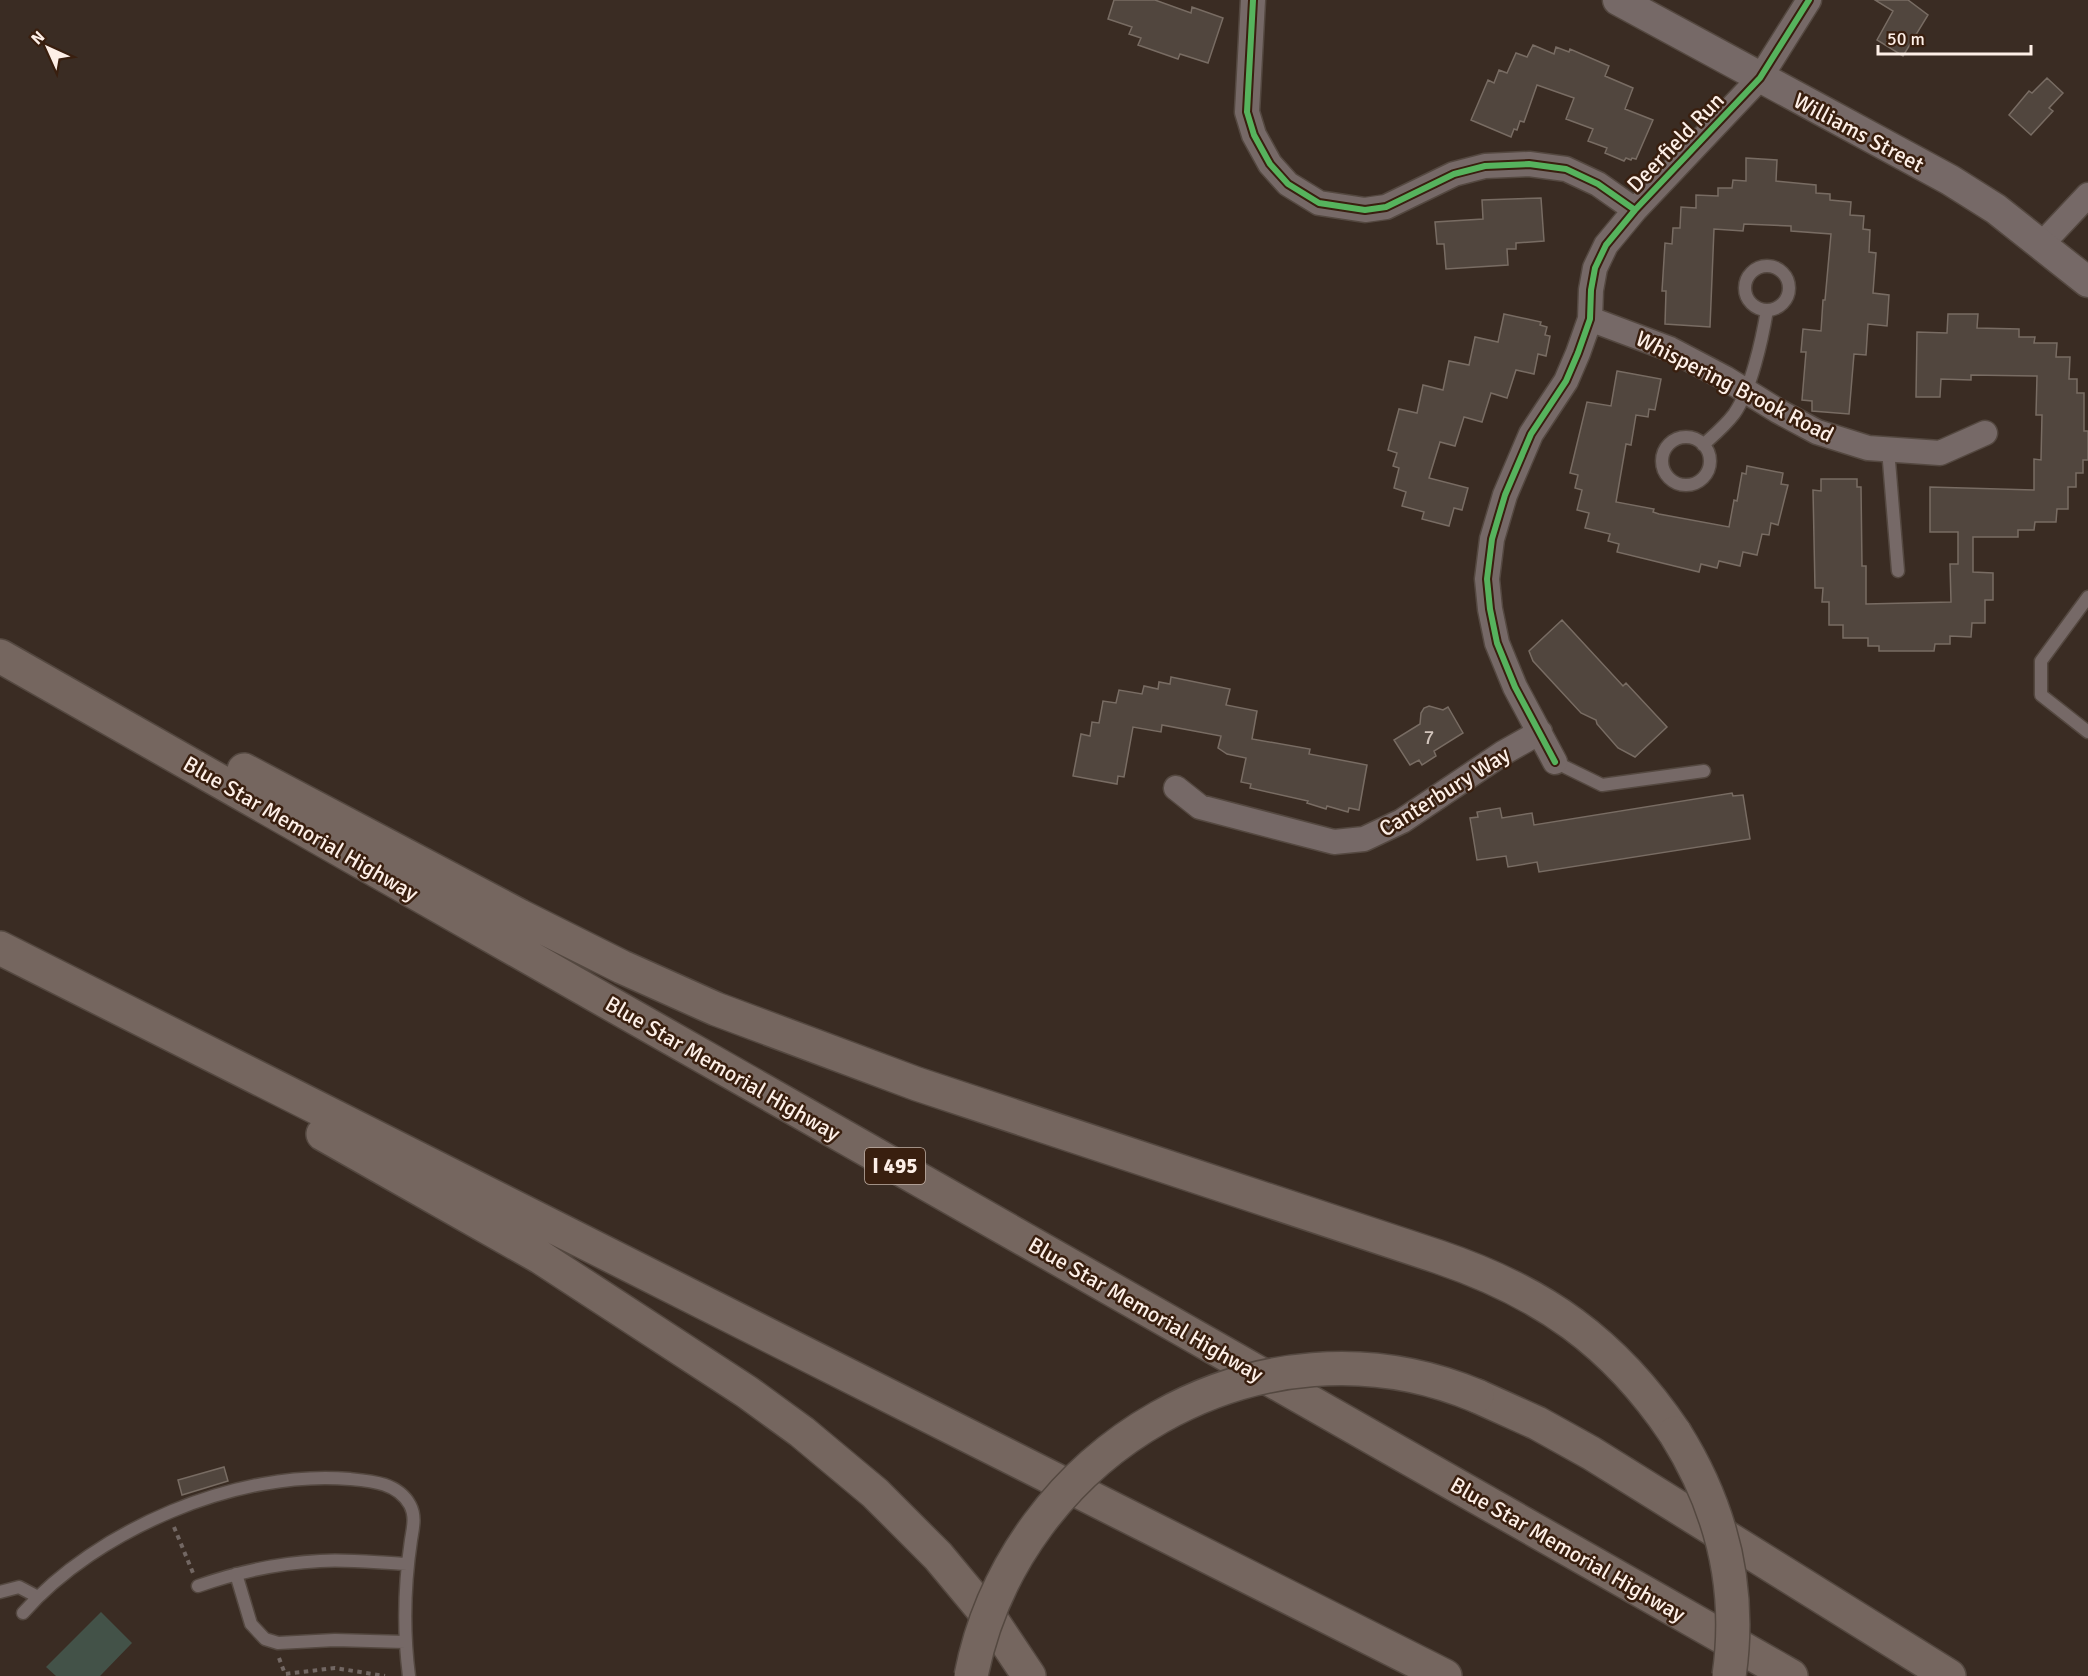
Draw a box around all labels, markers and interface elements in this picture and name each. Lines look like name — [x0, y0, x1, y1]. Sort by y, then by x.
north arrow — [18, 18, 78, 78]
scale bar — [1878, 18, 2031, 56]
text: N — [27, 27, 49, 49]
text: 50 m — [1887, 28, 1925, 50]
street label: Deerfield Run — [1621, 87, 1730, 198]
street label: Williams Street — [1789, 87, 1929, 178]
street label: Whispering Brook Road — [1631, 325, 1838, 448]
house number: 7 — [1424, 725, 1434, 750]
street label: Canterbury Way — [1374, 740, 1515, 842]
street label: Blue Star Memorial Highway — [178, 750, 424, 907]
street label: Blue Star Memorial Highway — [600, 990, 846, 1147]
road number: I 495 — [865, 1148, 925, 1184]
street label: Blue Star Memorial Highway — [1023, 1231, 1269, 1388]
street label: Blue Star Memorial Highway — [1445, 1471, 1691, 1628]

